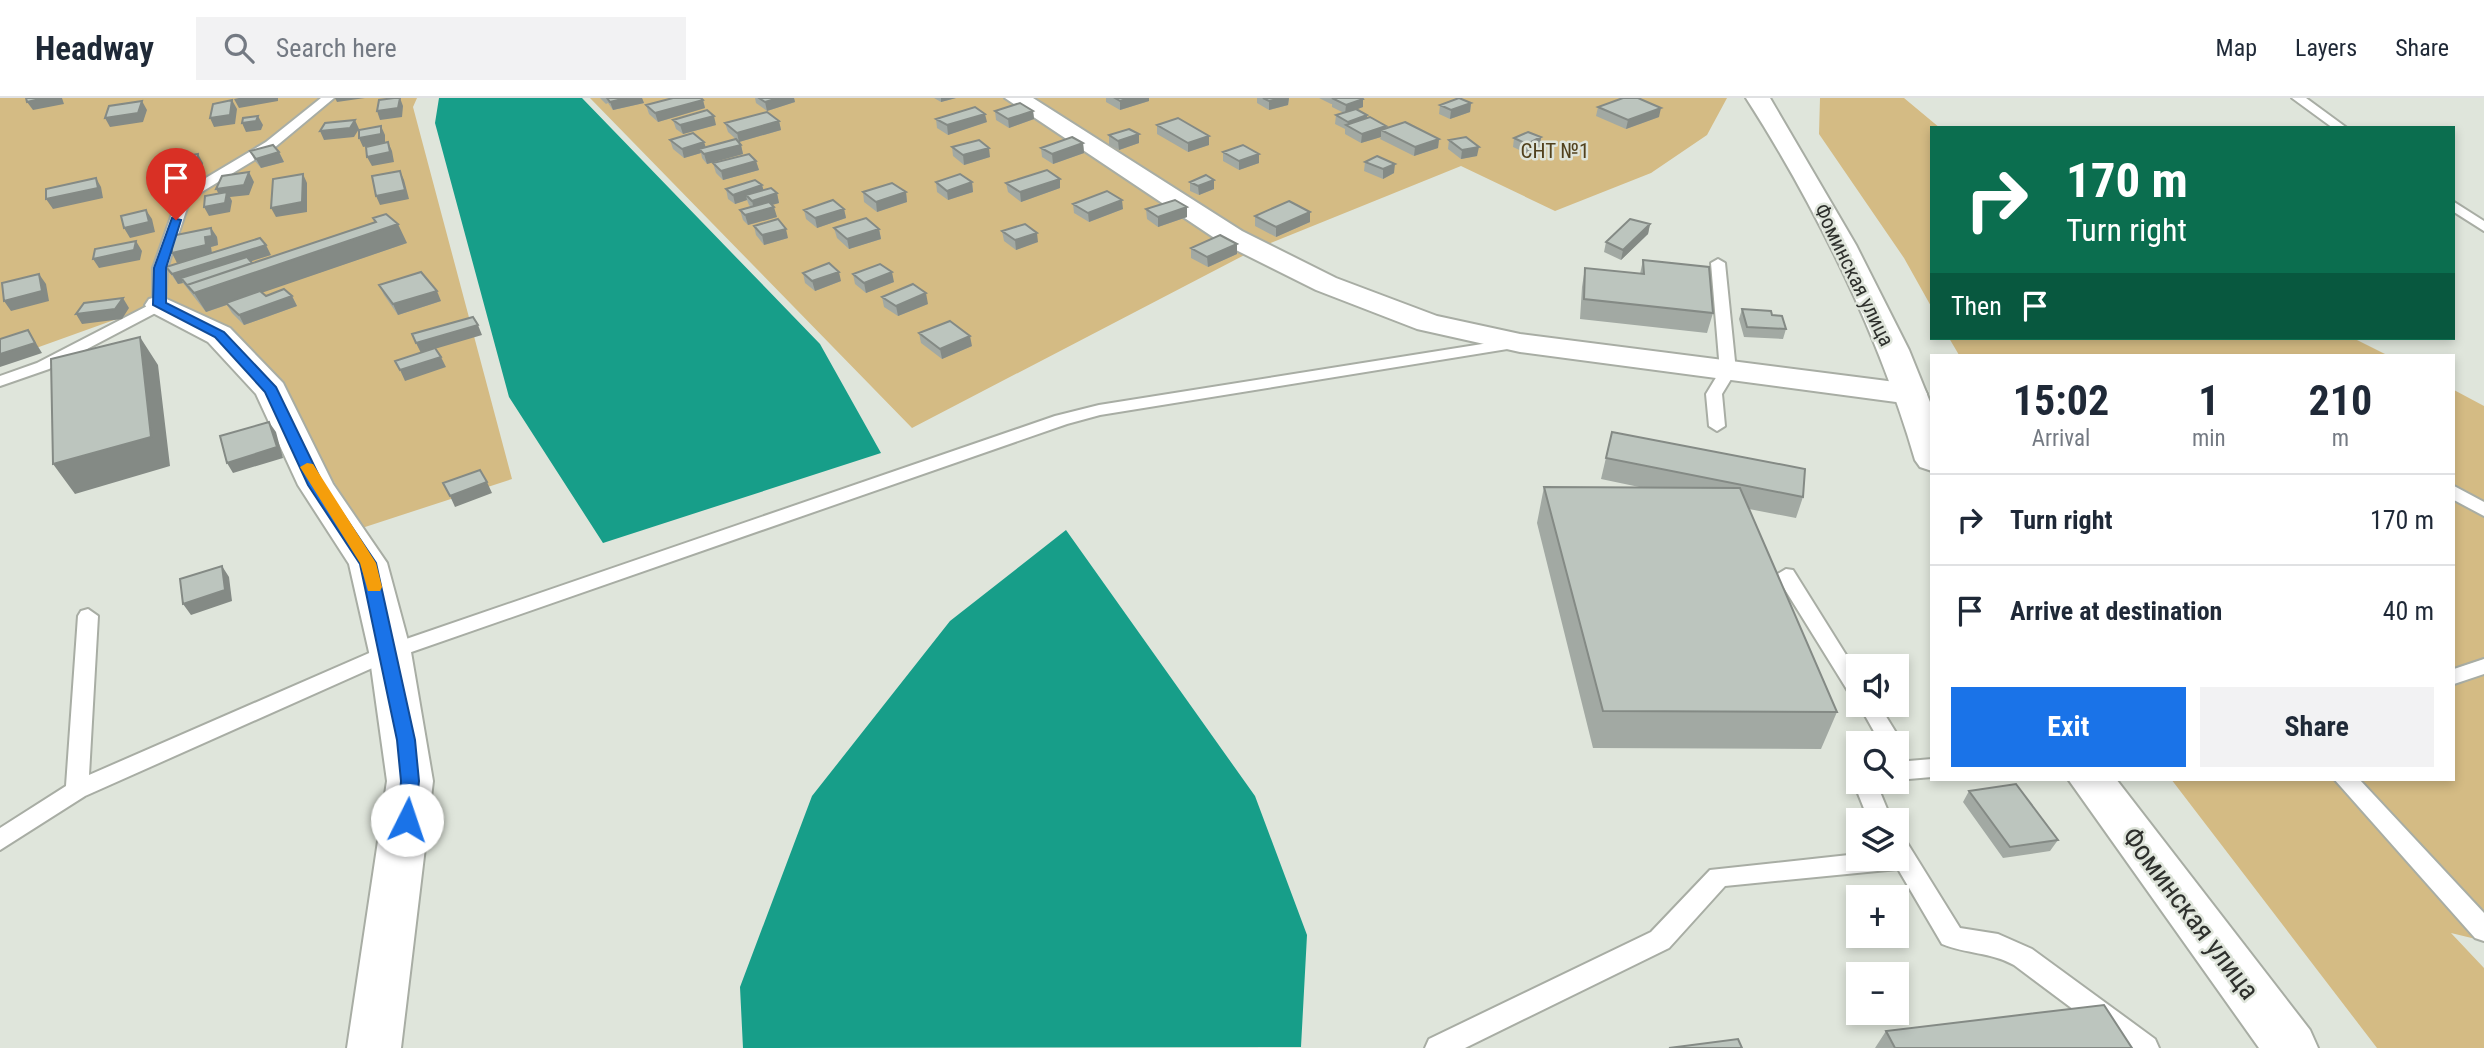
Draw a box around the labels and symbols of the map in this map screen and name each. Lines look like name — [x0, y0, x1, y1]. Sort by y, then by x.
park label: СНТ №1 — [1521, 139, 1589, 163]
pin — [146, 148, 206, 220]
street label: Фоминская улица — [1809, 200, 1899, 350]
position arrow — [370, 783, 444, 857]
street label: Фоминская улица — [2115, 821, 2266, 1006]

